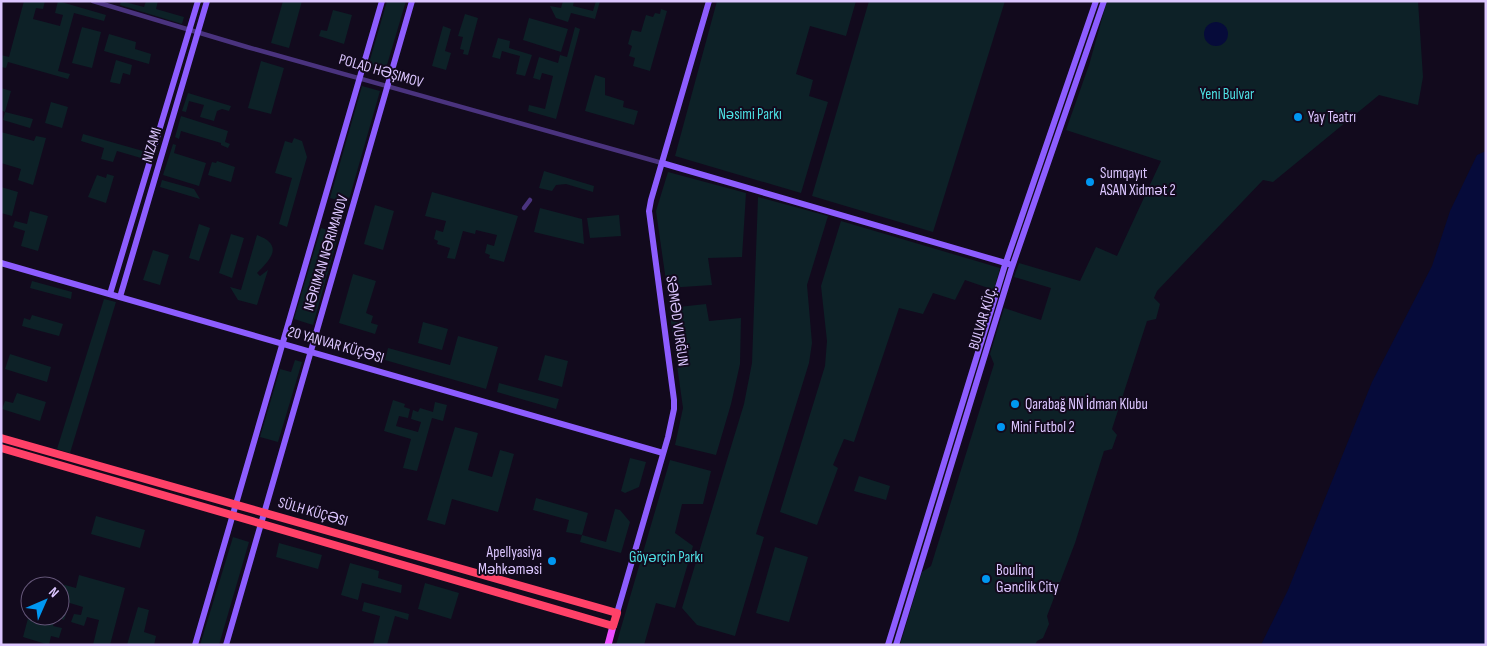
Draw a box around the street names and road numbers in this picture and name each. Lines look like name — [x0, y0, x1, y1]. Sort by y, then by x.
street label: POLAD HƏŞIMOV — [337, 50, 426, 92]
street label: NIZAMI — [138, 125, 166, 165]
street label: NƏRIMAN NƏRIMANOV — [299, 193, 353, 313]
street label: SƏMƏD VURĞUN — [661, 274, 693, 368]
street label: BULVAR KÜÇ. — [964, 284, 1002, 352]
street label: 20 YANVAR KÜÇƏSI — [286, 322, 386, 368]
street label: SÜLH KÜÇƏSI — [276, 493, 350, 531]

